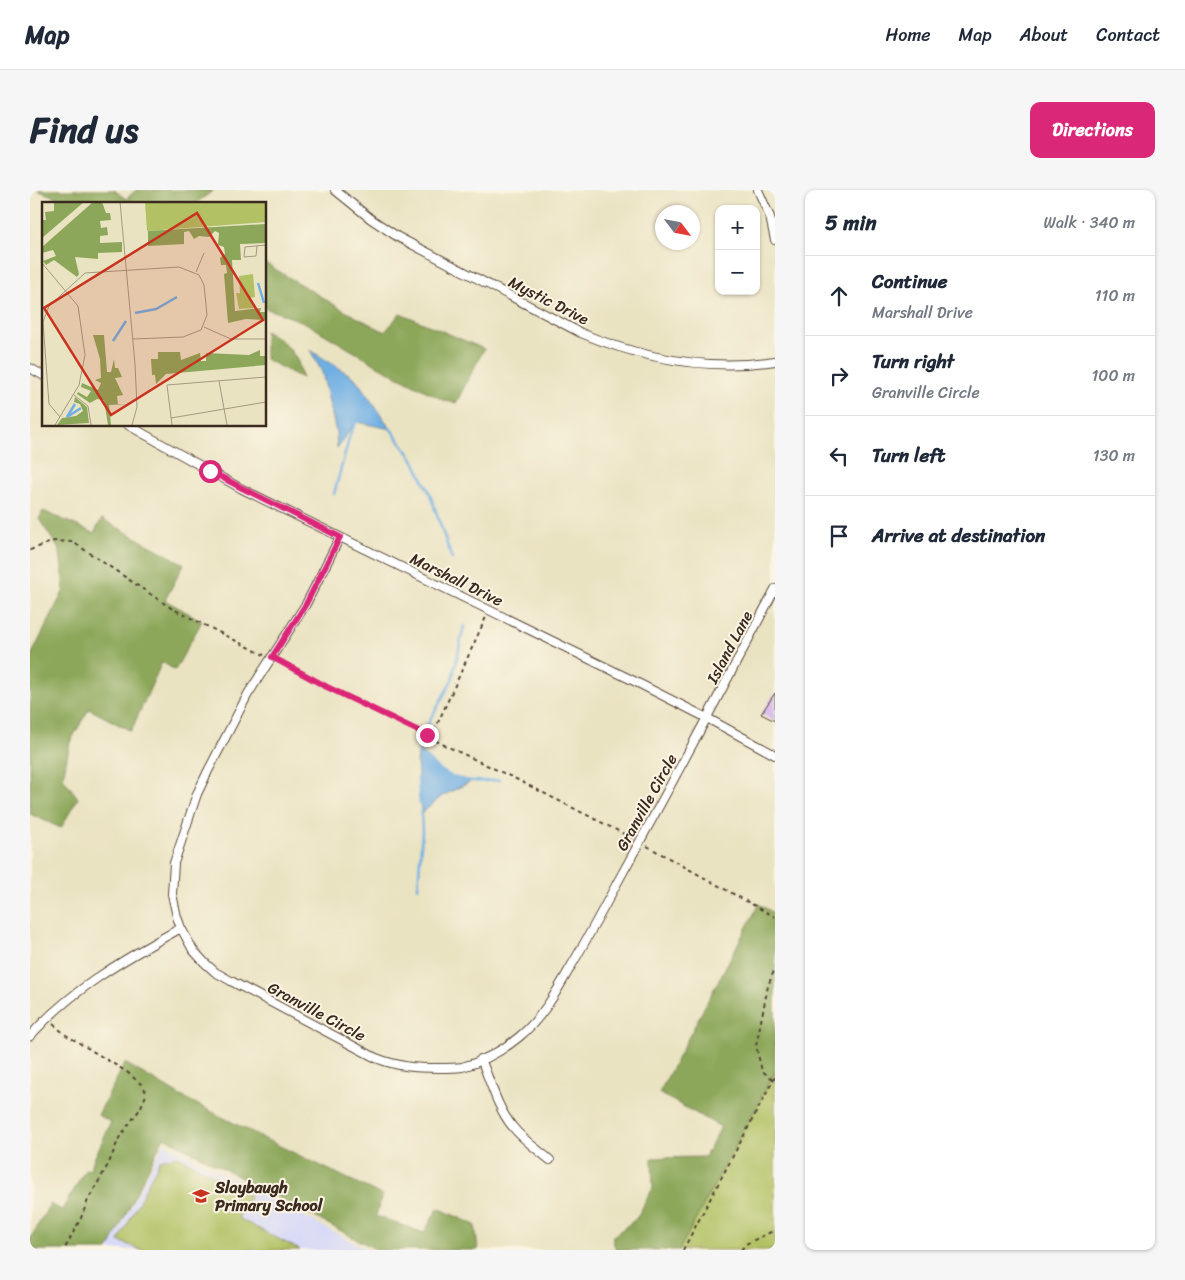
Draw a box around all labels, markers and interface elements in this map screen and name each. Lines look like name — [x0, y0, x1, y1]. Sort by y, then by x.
text: Map — [25, 14, 69, 56]
text: Home — [886, 19, 931, 51]
text: Map — [959, 19, 992, 51]
text: About — [1020, 19, 1068, 51]
text: Contact — [1096, 19, 1160, 51]
text: Find us — [30, 99, 138, 161]
button: Directions — [1030, 102, 1155, 158]
inset map — [42, 202, 266, 426]
text: 5 min — [825, 204, 877, 242]
north arrow — [655, 205, 700, 250]
map controls — [715, 205, 760, 295]
button: + — [715, 205, 760, 250]
text: Walk · 340 m — [1044, 208, 1135, 237]
button: − — [715, 250, 760, 295]
text: Continue — [872, 265, 948, 298]
street label: Mystic Drive — [503, 268, 595, 333]
text: 110 m — [1095, 281, 1135, 310]
icon: ahead — [825, 282, 853, 310]
text: Marshall Drive — [872, 298, 973, 327]
text: Turn right — [872, 345, 954, 378]
text: 100 m — [1091, 361, 1135, 390]
icon: right — [825, 362, 853, 390]
text: Granville Circle — [872, 378, 980, 407]
text: Turn left — [872, 439, 945, 472]
text: 130 m — [1093, 441, 1135, 470]
icon: left — [825, 442, 853, 470]
route start — [199, 460, 222, 483]
text: Arrive at destination — [872, 519, 1045, 552]
icon: arrive — [825, 522, 853, 550]
street label: Marshall Drive — [405, 544, 508, 615]
street label: Island Lane — [698, 605, 761, 690]
route end — [416, 724, 439, 747]
street label: Granville Circle — [608, 748, 685, 856]
street label: Granville Circle — [262, 973, 371, 1050]
place label: Slaybaugh Primary School — [214, 1173, 324, 1220]
school or university icon: Slaybaugh Primary School — [191, 1186, 211, 1206]

